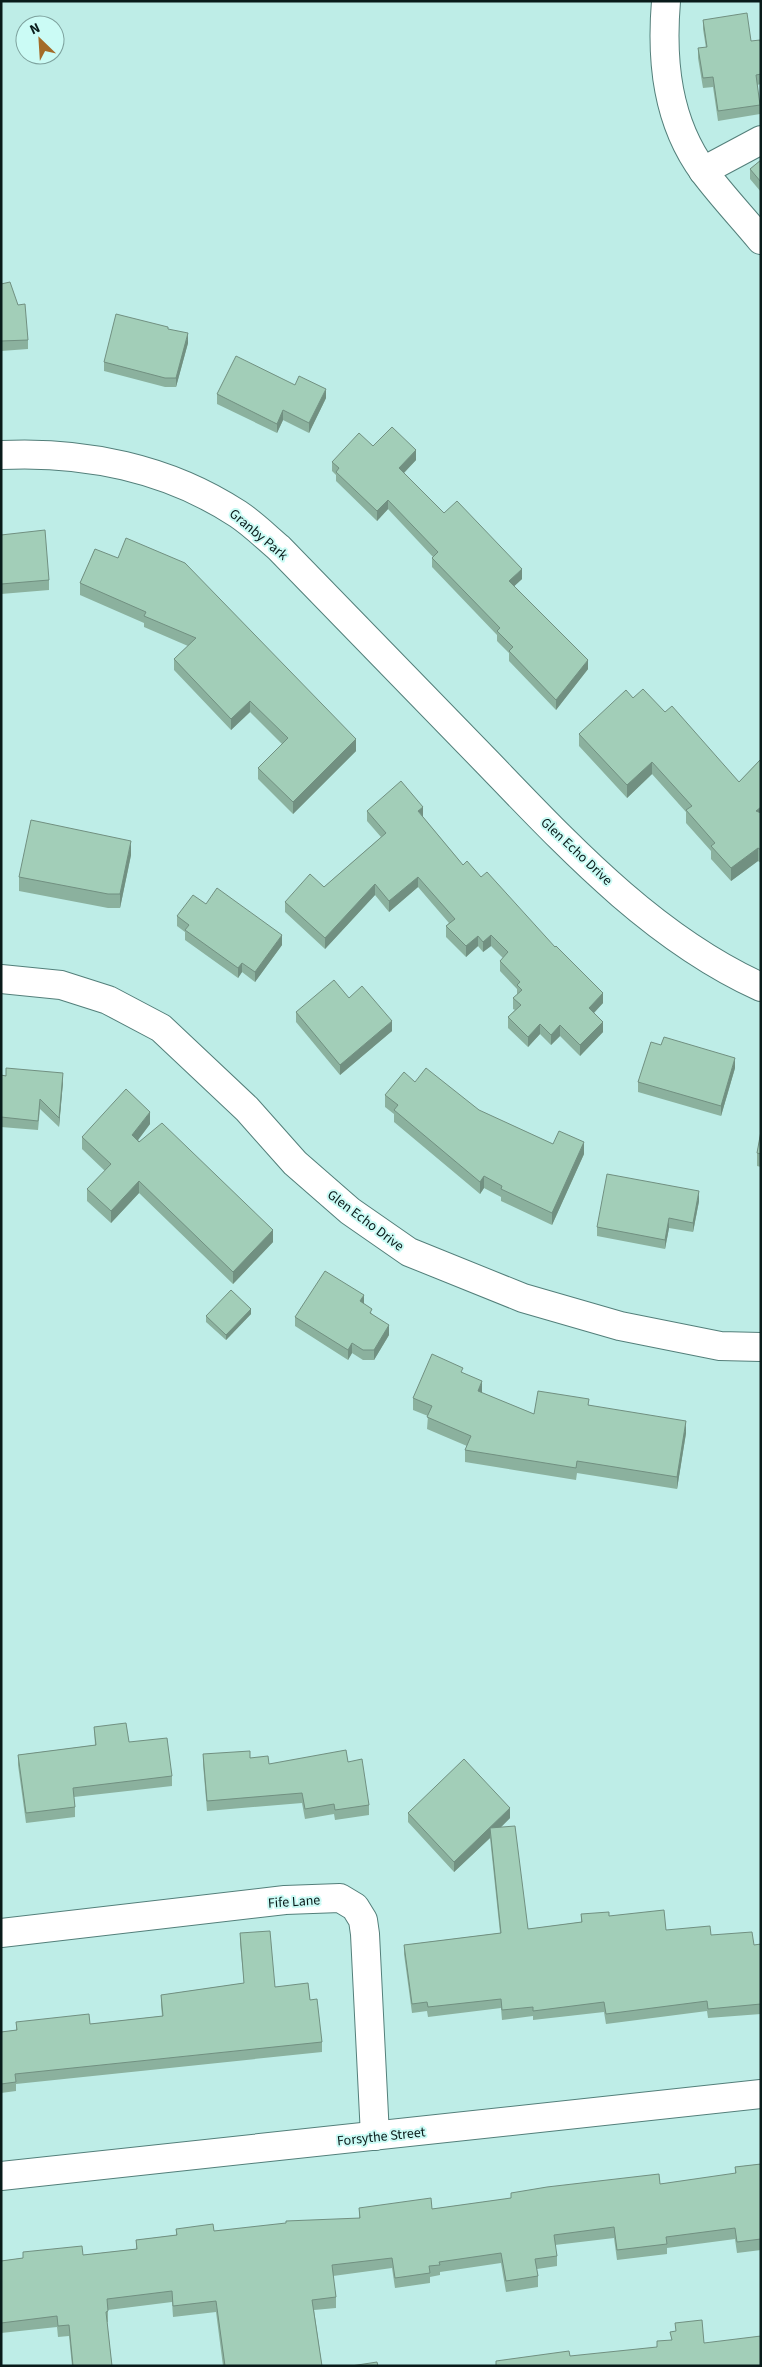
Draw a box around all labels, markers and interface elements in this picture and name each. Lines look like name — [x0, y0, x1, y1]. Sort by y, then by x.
north arrow — [15, 15, 65, 65]
text: N — [26, 18, 43, 40]
street label: Granby Park — [225, 504, 292, 565]
street label: Glen Echo Drive — [536, 813, 617, 890]
street label: Glen Echo Drive — [323, 1185, 408, 1256]
street label: Fife Lane — [267, 1890, 321, 1914]
street label: Forsythe Street — [336, 2122, 427, 2152]

